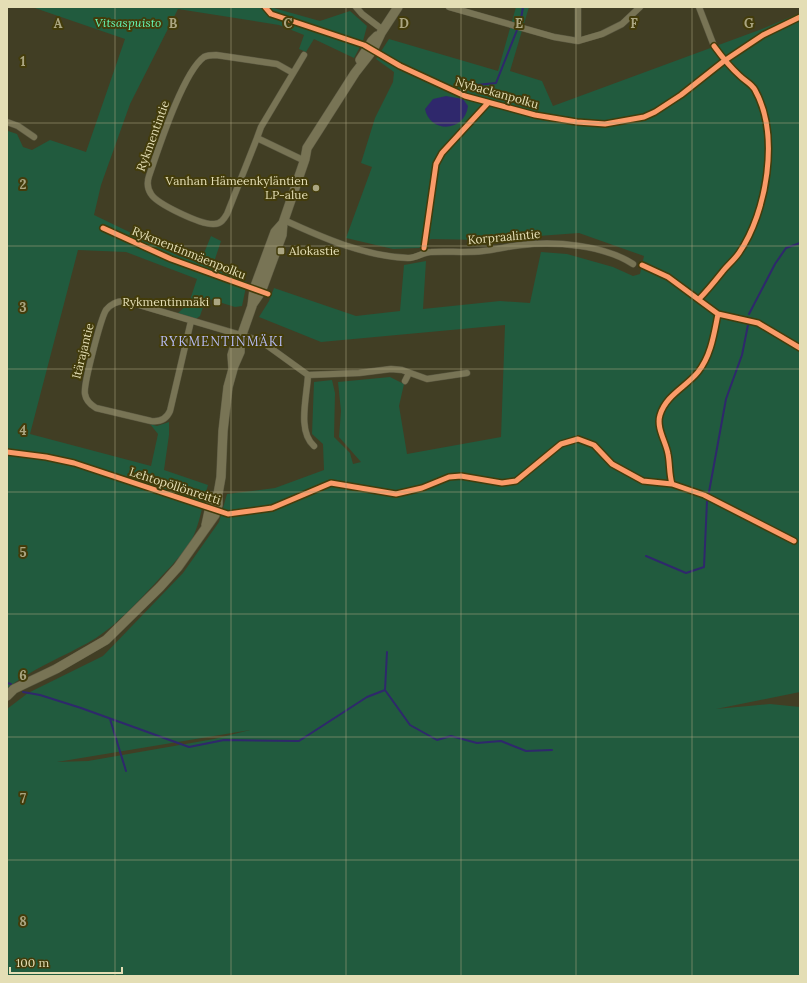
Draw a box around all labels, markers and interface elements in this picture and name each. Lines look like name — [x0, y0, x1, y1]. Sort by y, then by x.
text: A — [54, 15, 63, 32]
park label: Vitsaspuisto — [95, 15, 161, 30]
text: B — [169, 15, 178, 32]
text: C — [284, 15, 293, 32]
text: D — [399, 15, 409, 32]
text: E — [515, 15, 523, 32]
text: F — [630, 15, 638, 32]
text: G — [744, 15, 754, 32]
text: 1 — [20, 53, 26, 70]
street label: Nybackanpolku — [454, 73, 540, 112]
street label: Rykmentintie — [133, 98, 172, 173]
place label: Vanhan Hämeenkyläntien LP-alue — [165, 173, 308, 202]
text: 2 — [20, 176, 27, 193]
marker: Vanhan Hämeenkyläntien LP-alue — [311, 183, 321, 193]
street label: Rykmentinmäenpolku — [130, 223, 248, 282]
street label: Korpraalintie — [467, 226, 542, 247]
place label: Alokastie — [288, 243, 340, 258]
marker: Alokastie — [276, 246, 286, 256]
place label: Rykmentinmäki — [122, 294, 209, 309]
marker: Rykmentinmäki — [212, 297, 222, 307]
text: 3 — [19, 299, 27, 316]
street label: Itärajantie — [68, 321, 97, 380]
district label: RYKMENTINMÄKI — [160, 333, 284, 350]
text: 4 — [19, 422, 27, 439]
street label: Lehtopöllönreitti — [128, 464, 223, 507]
text: 5 — [19, 544, 27, 561]
text: 6 — [19, 667, 27, 684]
text: 7 — [20, 790, 26, 807]
text: 8 — [19, 913, 27, 930]
scale bar — [10, 949, 122, 975]
text: 100 m — [16, 955, 49, 970]

